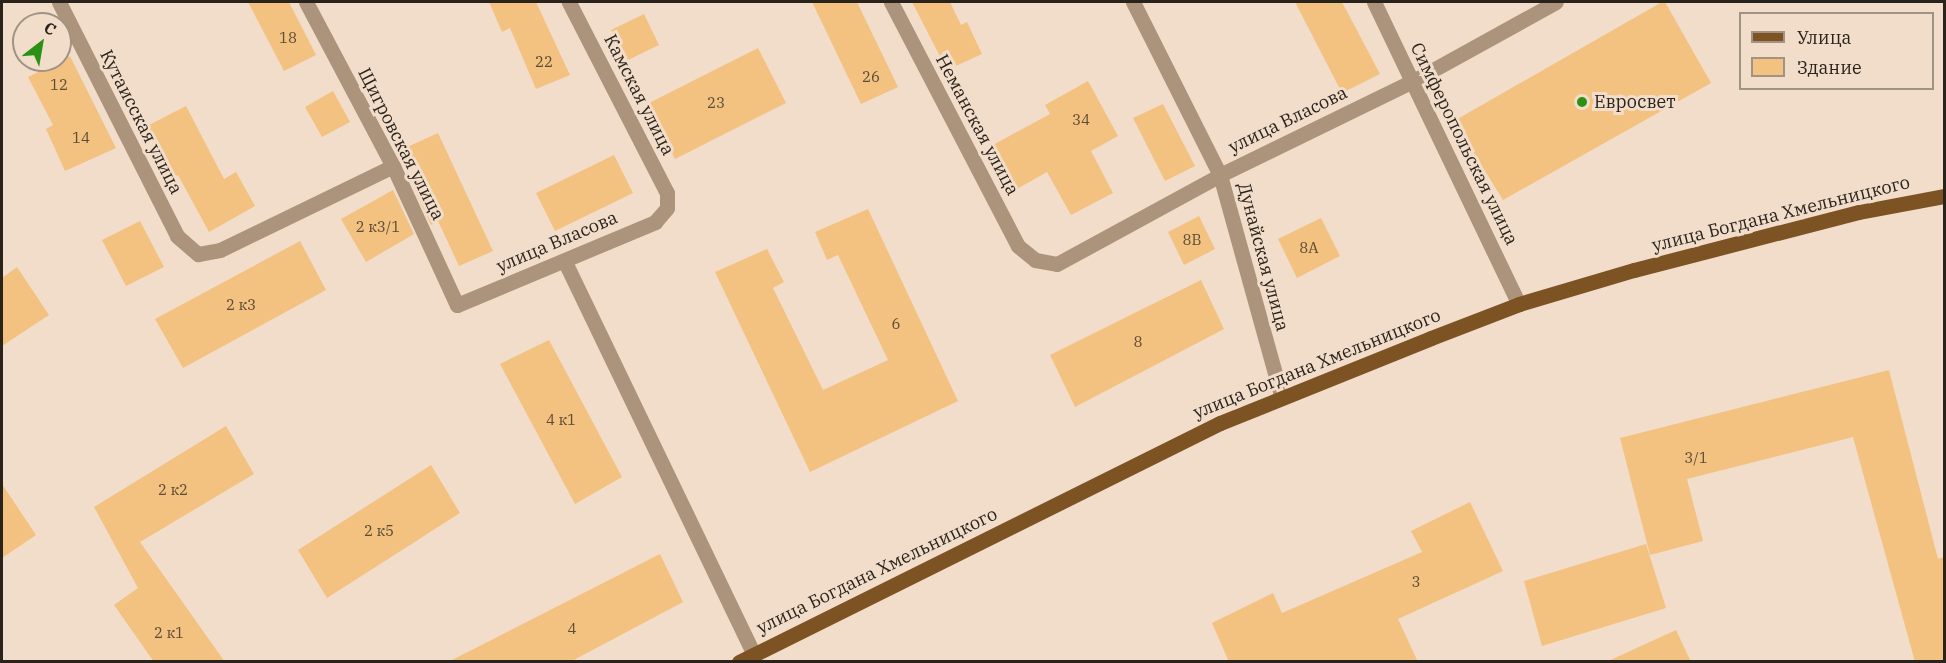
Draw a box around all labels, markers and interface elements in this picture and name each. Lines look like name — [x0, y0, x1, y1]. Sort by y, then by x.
north arrow — [12, 12, 72, 72]
legend — [1739, 12, 1934, 90]
text: С — [41, 17, 60, 40]
text: Улица — [1797, 26, 1851, 49]
house number: 18 — [279, 29, 297, 47]
street label: Камская улица — [599, 31, 679, 159]
street label: Симферопольская улица — [1406, 39, 1522, 249]
street label: Кутаисская улица — [95, 46, 187, 198]
street label: Неманская улица — [931, 51, 1023, 199]
house number: 22 — [535, 53, 553, 71]
text: Здание — [1797, 56, 1862, 79]
street label: Щигровская улица — [353, 64, 449, 224]
house number: 26 — [862, 68, 880, 86]
house number: 12 — [50, 76, 68, 94]
street label: улица Власова — [1225, 82, 1351, 158]
place label: Евросвет — [1594, 91, 1676, 113]
house number: 23 — [707, 94, 725, 112]
marker: Евросвет — [1575, 95, 1589, 109]
house number: 34 — [1072, 111, 1090, 129]
house number: 14 — [72, 129, 90, 147]
street label: улица Богдана Хмельницкого — [1650, 171, 1912, 257]
street label: Дунайская улица — [1233, 180, 1293, 334]
street label: улица Власова — [493, 207, 621, 277]
house number: 2 к3/1 — [356, 218, 400, 236]
house number: 8В — [1182, 231, 1202, 249]
house number: 8А — [1299, 239, 1319, 257]
house number: 2 к3 — [226, 296, 256, 314]
street label: улица Богдана Хмельницкого — [1190, 304, 1444, 424]
house number: 6 — [892, 315, 900, 333]
house number: 8 — [1134, 333, 1142, 351]
house number: 4 к1 — [546, 411, 576, 429]
house number: 3/1 — [1684, 449, 1708, 467]
house number: 2 к2 — [158, 481, 188, 499]
street label: улица Богдана Хмельницкого — [753, 503, 1001, 639]
house number: 2 к5 — [364, 522, 394, 540]
house number: 3 — [1412, 573, 1420, 591]
house number: 4 — [568, 620, 576, 638]
house number: 2 к1 — [154, 624, 184, 642]

